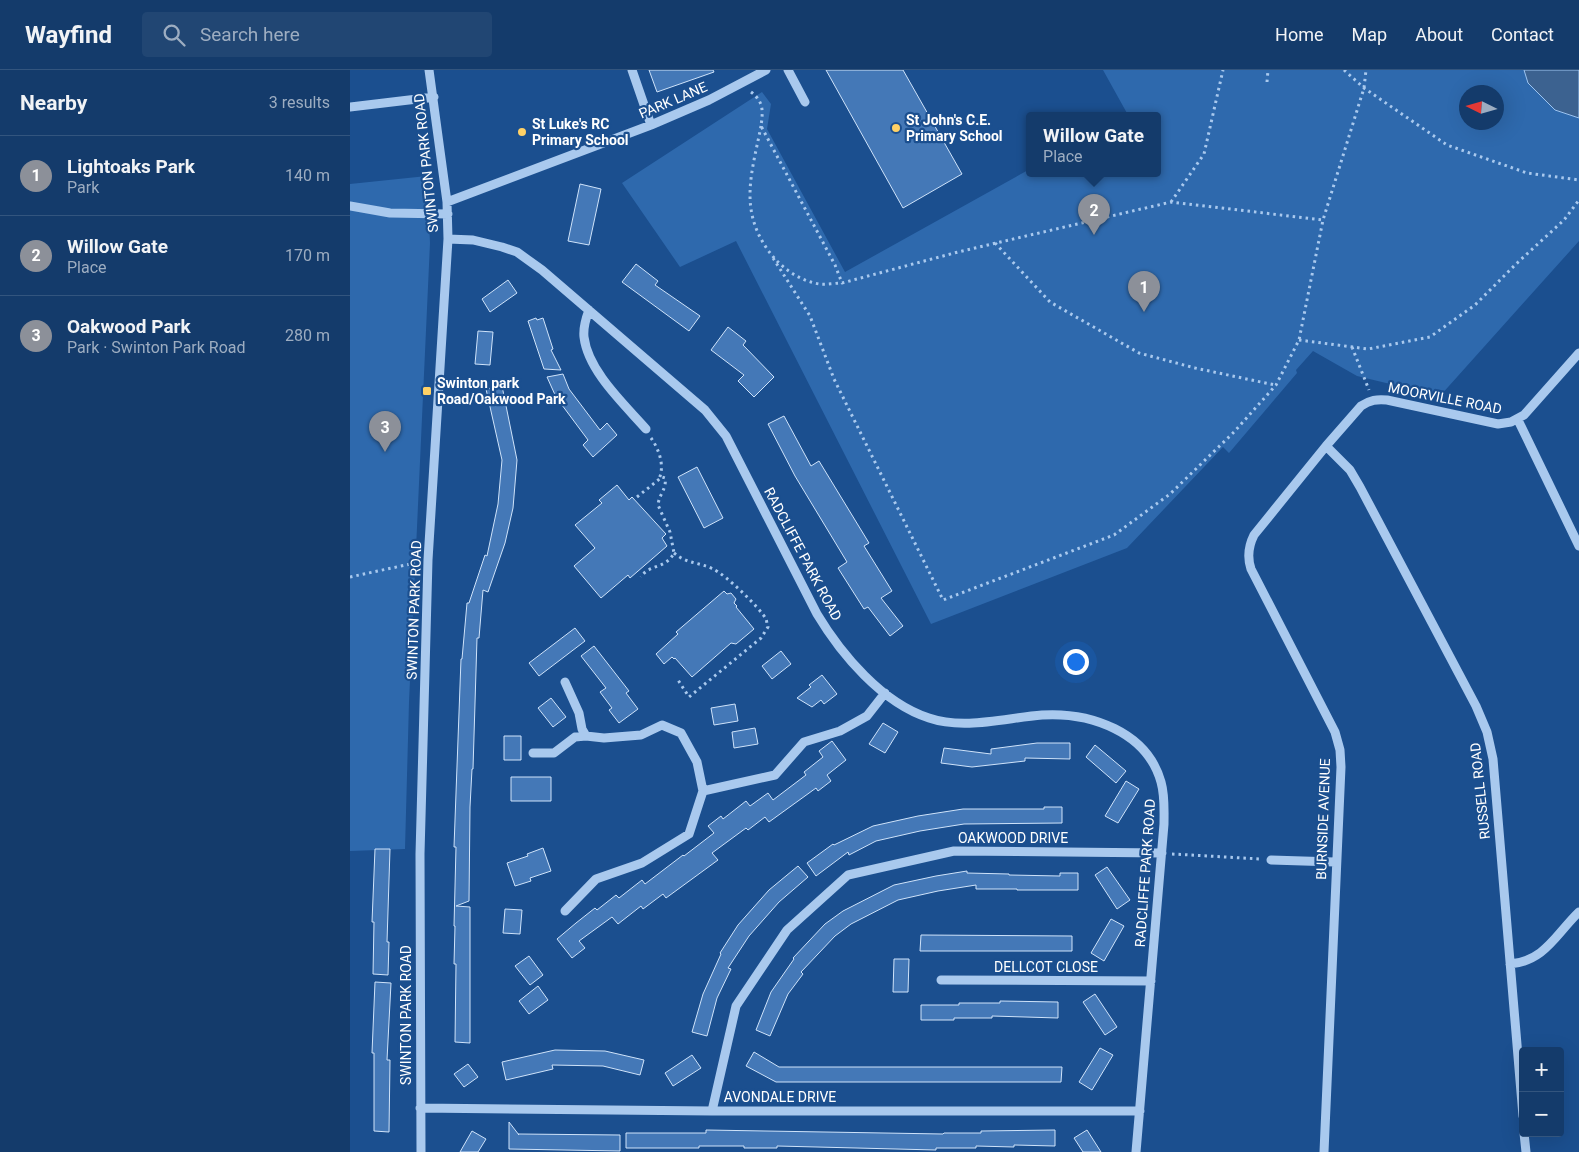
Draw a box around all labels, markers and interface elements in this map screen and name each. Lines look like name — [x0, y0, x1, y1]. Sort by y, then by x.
search box — [142, 12, 492, 57]
text: Wayfind — [25, 21, 112, 49]
icon: search — [160, 21, 188, 49]
text: Search here — [200, 23, 300, 46]
text: Home — [1275, 24, 1324, 45]
text: Map — [1352, 24, 1387, 45]
text: About — [1415, 24, 1463, 45]
text: Contact — [1491, 24, 1554, 45]
street label: PARK LANE — [636, 78, 710, 122]
north arrow — [1459, 85, 1504, 130]
text: Nearby — [20, 91, 87, 115]
text: 3 results — [269, 93, 330, 112]
street label: SWINTON PARK ROAD — [411, 93, 441, 233]
place label: St John's C.E. Primary School — [906, 112, 1003, 144]
popup — [1026, 112, 1161, 177]
place label: St Luke's RC Primary School — [532, 116, 629, 148]
marker: St John's C.E. Primary School — [890, 122, 902, 134]
text: Willow Gate — [1043, 124, 1144, 147]
marker: St Luke's RC Primary School — [516, 126, 528, 138]
text: Place — [1043, 147, 1083, 166]
text: Lightoaks Park — [67, 155, 195, 178]
text: 1 — [31, 166, 41, 185]
text: 140 m — [285, 166, 330, 185]
text: Park — [67, 178, 99, 197]
pin: 2 — [1078, 194, 1110, 235]
text: Willow Gate — [67, 235, 168, 258]
text: 2 — [31, 246, 41, 265]
text: 170 m — [285, 246, 330, 265]
text: Place — [67, 258, 107, 277]
pin: 1 — [1128, 271, 1160, 312]
text: Oakwood Park — [67, 315, 191, 338]
text: 3 — [31, 326, 41, 345]
text: 280 m — [285, 326, 330, 345]
text: Park · Swinton Park Road — [67, 338, 246, 357]
place label: Swinton park Road/Oakwood Park — [437, 375, 566, 407]
street label: MOORVILLE ROAD — [1387, 379, 1503, 417]
marker: Swinton park Road/Oakwood Park — [421, 385, 433, 397]
pin: 3 — [369, 411, 401, 452]
street label: RADCLIFFE PARK ROAD — [761, 485, 845, 623]
street label: SWINTON PARK ROAD — [404, 540, 424, 680]
your location — [1063, 649, 1089, 675]
street label: RUSSELL ROAD — [1467, 742, 1493, 840]
street label: BURNSIDE AVENUE — [1313, 758, 1333, 880]
street label: RADCLIFFE PARK ROAD — [1132, 798, 1158, 948]
street label: OAKWOOD DRIVE — [958, 830, 1068, 846]
street label: SWINTON PARK ROAD — [398, 945, 414, 1085]
street label: DELLCOT CLOSE — [994, 959, 1098, 975]
map controls — [1519, 1047, 1564, 1137]
button: + — [1519, 1047, 1564, 1092]
street label: AVONDALE DRIVE — [724, 1089, 836, 1105]
button: − — [1519, 1092, 1564, 1137]

